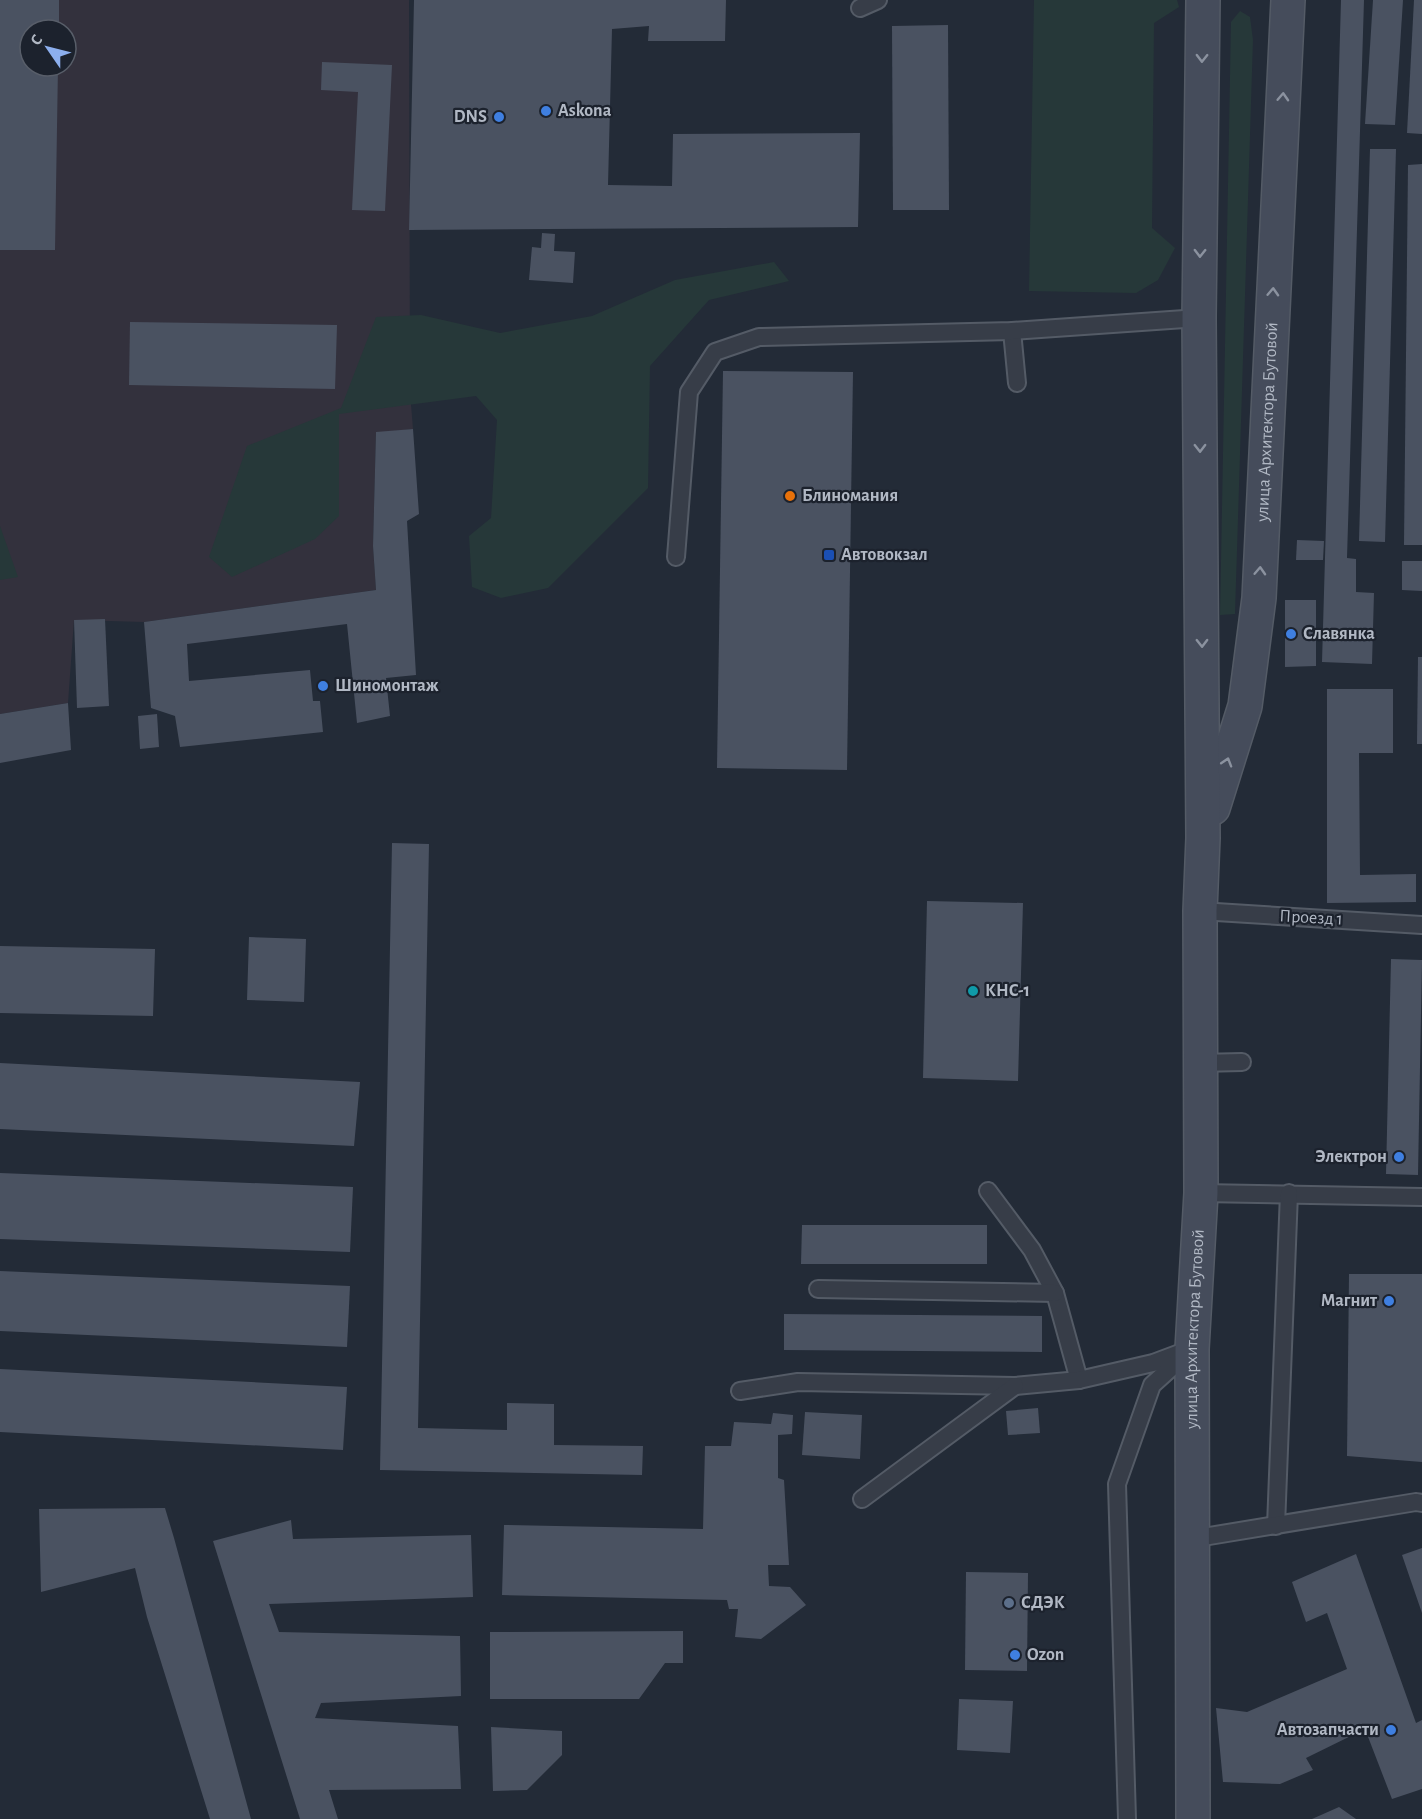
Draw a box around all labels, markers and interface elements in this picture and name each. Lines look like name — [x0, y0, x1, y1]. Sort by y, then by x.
north arrow — [18, 18, 78, 78]
text: С — [27, 32, 46, 48]
one-way arrow — [1196, 54, 1208, 63]
one-way arrow — [1277, 93, 1290, 102]
place label: Askona — [558, 102, 612, 120]
marker: Askona — [539, 104, 553, 118]
place label: DNS — [454, 108, 487, 126]
marker: DNS — [492, 110, 506, 124]
one-way arrow — [1194, 249, 1206, 258]
one-way arrow — [1267, 288, 1280, 297]
street label: улица Архитектора Бутовой — [1254, 322, 1281, 523]
one-way arrow — [1194, 444, 1206, 453]
place label: Блиномания — [802, 487, 898, 505]
marker: Блиномания — [783, 489, 797, 503]
place label: Автовокзал — [841, 546, 928, 564]
marker: Автовокзал — [822, 548, 836, 562]
one-way arrow — [1254, 566, 1267, 575]
place label: Славянка — [1303, 625, 1375, 643]
marker: Славянка — [1284, 627, 1298, 641]
one-way arrow — [1196, 639, 1208, 648]
place label: Шиномонтаж — [335, 677, 439, 695]
marker: Шиномонтаж — [316, 679, 330, 693]
one-way arrow — [1220, 757, 1232, 768]
street label: Проезд 1 — [1279, 907, 1343, 929]
place label: КНС-1 — [985, 982, 1030, 1000]
marker: КНС-1 — [966, 984, 980, 998]
place label: Электрон — [1315, 1148, 1387, 1166]
marker: Электрон — [1392, 1150, 1406, 1164]
street label: улица Архитектора Бутовой — [1183, 1229, 1208, 1430]
place label: Магнит — [1321, 1292, 1378, 1310]
marker: Магнит — [1382, 1294, 1396, 1308]
place label: СДЭК — [1021, 1594, 1065, 1612]
marker: СДЭК — [1002, 1596, 1016, 1610]
place label: Ozon — [1027, 1646, 1064, 1664]
marker: Ozon — [1008, 1648, 1022, 1662]
place label: Автозапчасти — [1277, 1721, 1379, 1739]
marker: Автозапчасти — [1384, 1723, 1398, 1737]

